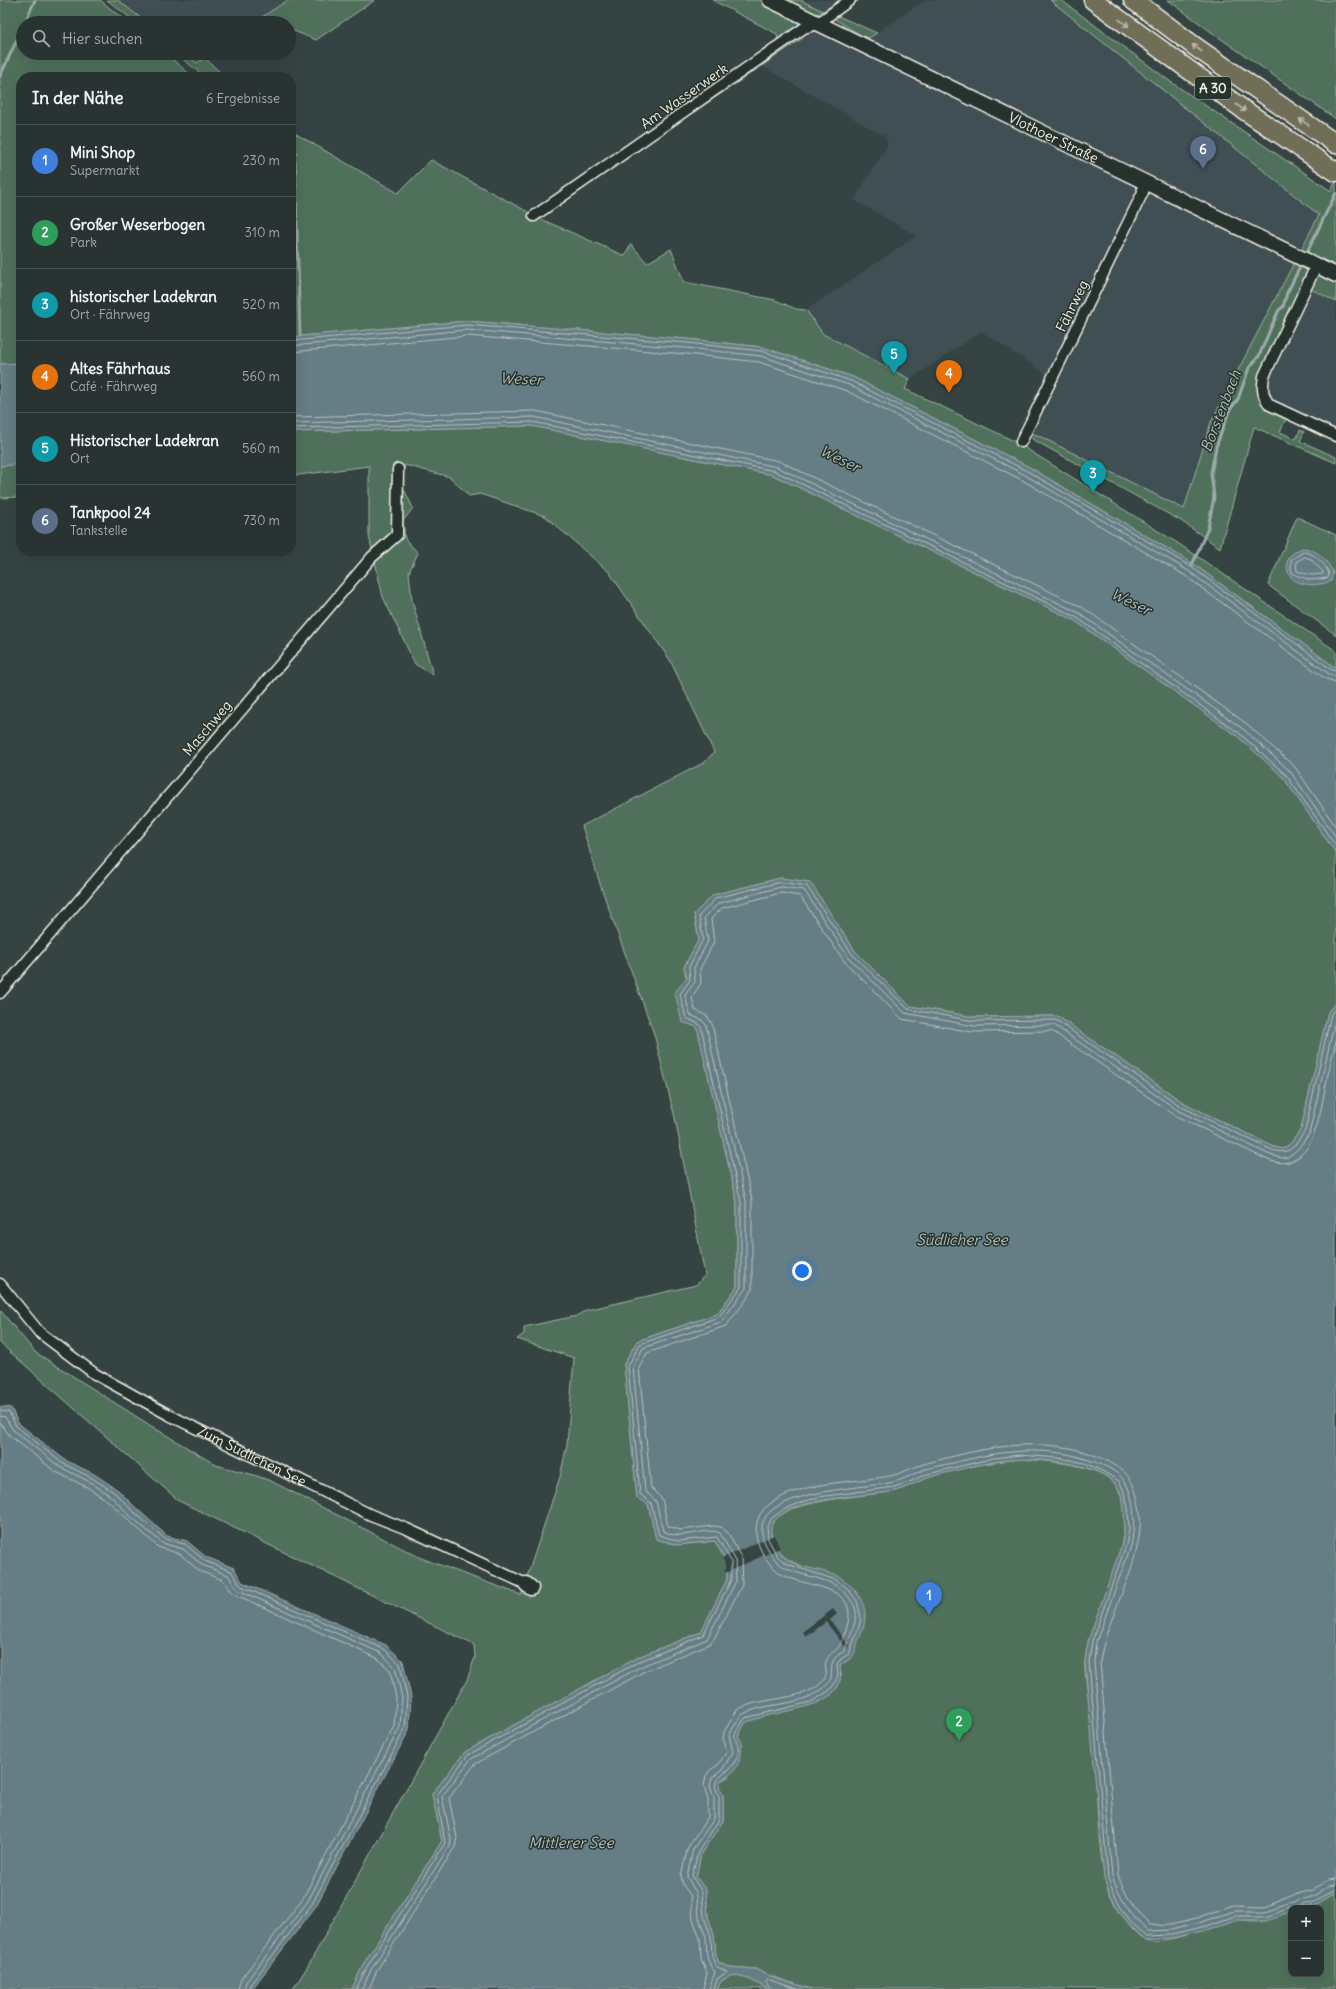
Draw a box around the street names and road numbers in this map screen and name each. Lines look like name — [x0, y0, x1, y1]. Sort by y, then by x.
street label: Am Wasserwerk — [637, 59, 731, 133]
road number: A 30 — [1195, 77, 1231, 99]
street label: Vlothoer Straße — [1005, 108, 1101, 167]
street label: Fährweg — [1052, 277, 1092, 335]
street label: Maschweg — [179, 697, 235, 759]
street label: Zum Südlichen See — [195, 1422, 309, 1491]

